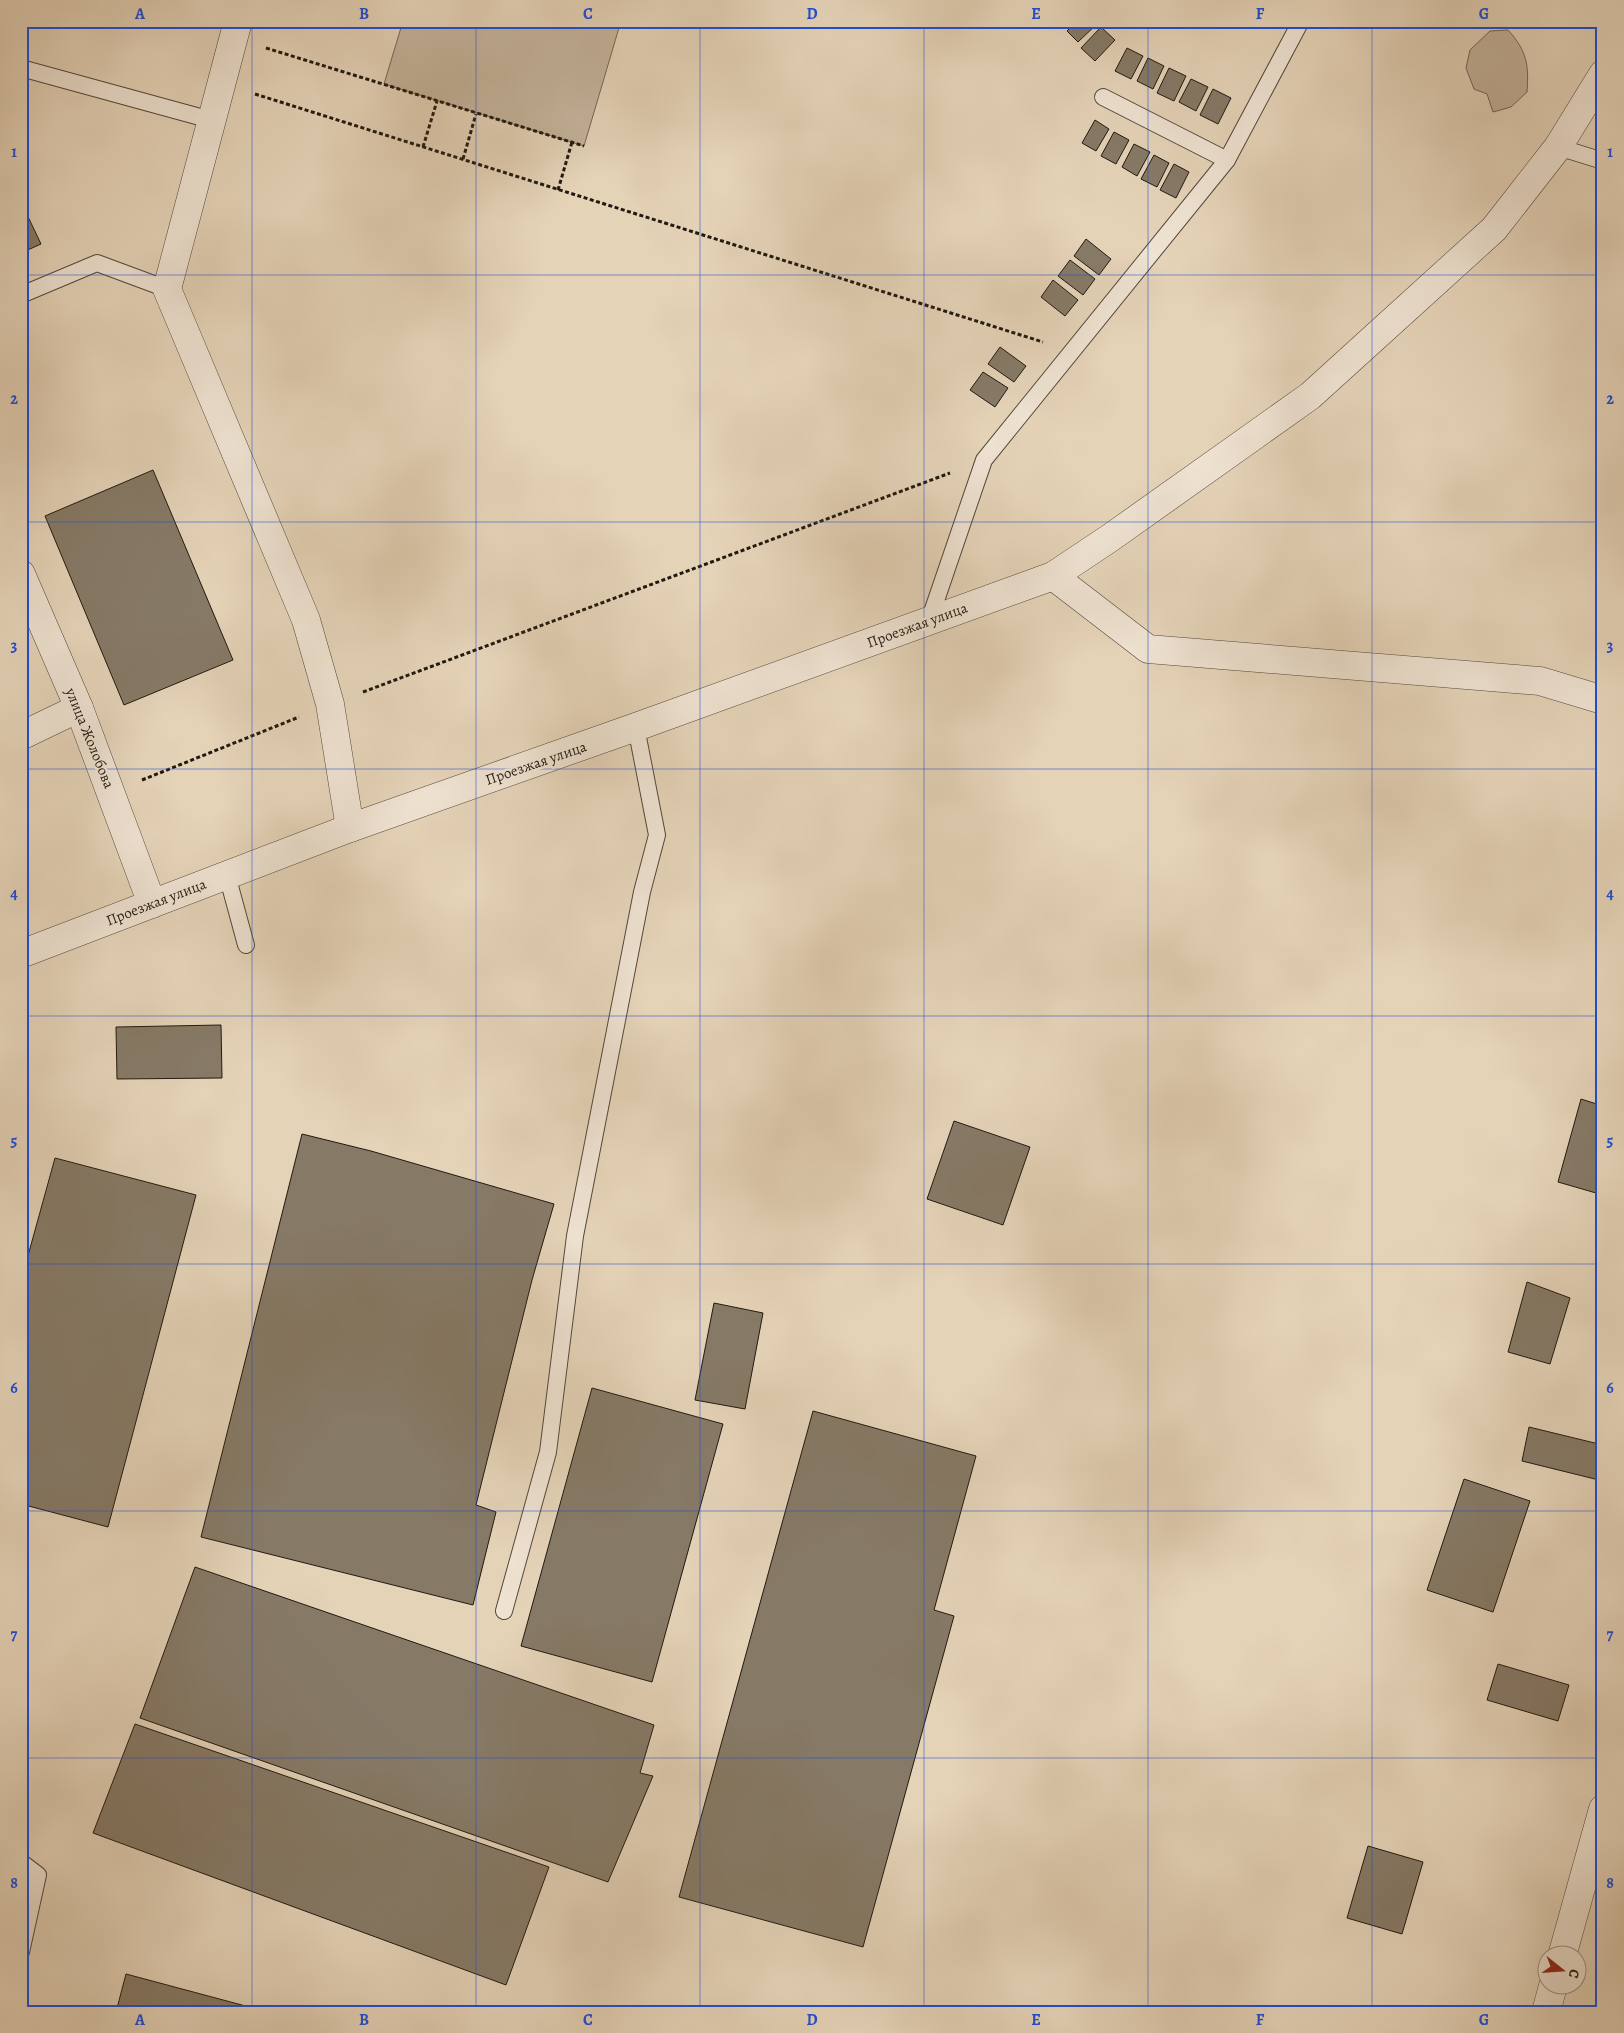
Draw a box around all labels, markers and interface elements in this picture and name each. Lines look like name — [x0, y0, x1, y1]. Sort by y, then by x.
text: A — [134, 3, 146, 25]
text: B — [359, 3, 369, 25]
text: C — [583, 3, 593, 25]
text: D — [806, 3, 818, 25]
text: E — [1031, 3, 1041, 25]
text: F — [1256, 3, 1265, 25]
text: G — [1479, 3, 1489, 25]
text: 1 — [11, 141, 17, 163]
text: 1 — [1607, 141, 1613, 163]
text: 2 — [10, 388, 18, 410]
text: 2 — [1606, 388, 1614, 410]
street label: Проезжая улица — [864, 597, 970, 652]
text: 3 — [11, 635, 18, 657]
text: 3 — [1607, 635, 1614, 657]
street label: улица Жолобова — [60, 684, 119, 791]
street label: Проезжая улица — [483, 736, 589, 790]
street label: Проезжая улица — [103, 874, 209, 930]
text: 4 — [10, 883, 18, 905]
text: 4 — [1606, 883, 1614, 905]
text: 5 — [11, 1130, 18, 1152]
text: 5 — [1607, 1130, 1614, 1152]
text: 6 — [10, 1377, 18, 1399]
text: 6 — [1606, 1377, 1614, 1399]
text: 7 — [11, 1624, 18, 1646]
text: 7 — [1607, 1624, 1614, 1646]
text: 8 — [10, 1872, 18, 1894]
text: 8 — [1606, 1872, 1614, 1894]
north arrow — [1536, 1946, 1586, 1996]
text: С — [1563, 1967, 1584, 1981]
text: A — [134, 2009, 146, 2031]
text: B — [359, 2009, 369, 2031]
text: C — [583, 2009, 593, 2031]
text: D — [806, 2009, 818, 2031]
text: E — [1031, 2009, 1041, 2031]
text: F — [1256, 2009, 1265, 2031]
text: G — [1479, 2009, 1489, 2031]

